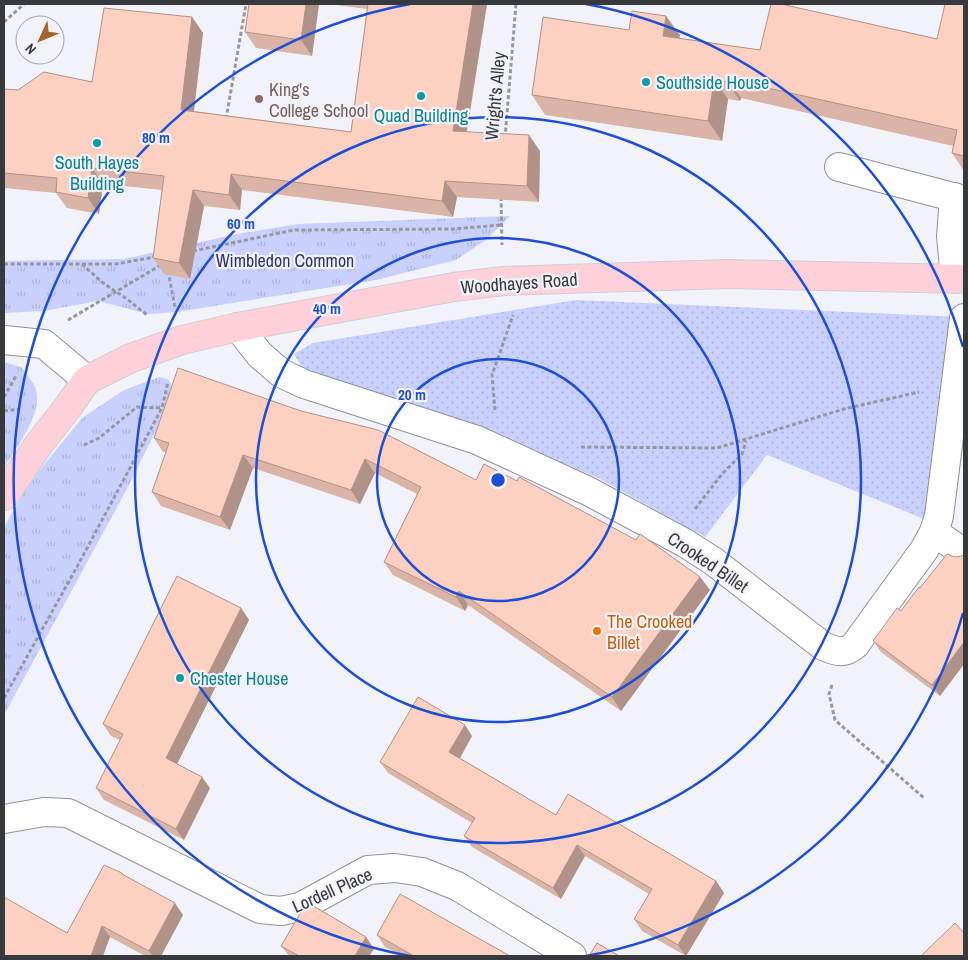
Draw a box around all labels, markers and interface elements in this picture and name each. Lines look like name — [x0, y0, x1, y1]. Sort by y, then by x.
north arrow — [15, 15, 65, 65]
text: N — [21, 40, 40, 58]
street label: Wright's Alley — [479, 50, 511, 141]
place label: Southside House — [656, 70, 769, 95]
marker: Southside House — [640, 76, 652, 88]
place label: King's College School — [269, 77, 368, 123]
marker: Quad Building — [415, 90, 427, 102]
marker: King's College School — [253, 93, 265, 105]
place label: Quad Building — [374, 103, 469, 128]
text: 80 m — [142, 127, 170, 148]
marker: South Hayes Building — [91, 137, 103, 149]
place label: South Hayes Building — [55, 150, 139, 196]
text: 60 m — [227, 213, 255, 234]
park label: Wimbledon Common — [216, 248, 354, 273]
street label: Woodhayes Road — [460, 266, 578, 300]
text: 40 m — [313, 298, 341, 319]
text: 20 m — [398, 384, 426, 405]
centre of rings — [489, 471, 507, 489]
street label: Crooked Billet — [663, 526, 753, 598]
place label: The Crooked Billet — [607, 609, 692, 655]
marker: The Crooked Billet — [591, 625, 603, 637]
place label: Chester House — [190, 666, 288, 691]
marker: Chester House — [174, 672, 186, 684]
street label: Lordell Place — [288, 861, 376, 919]

